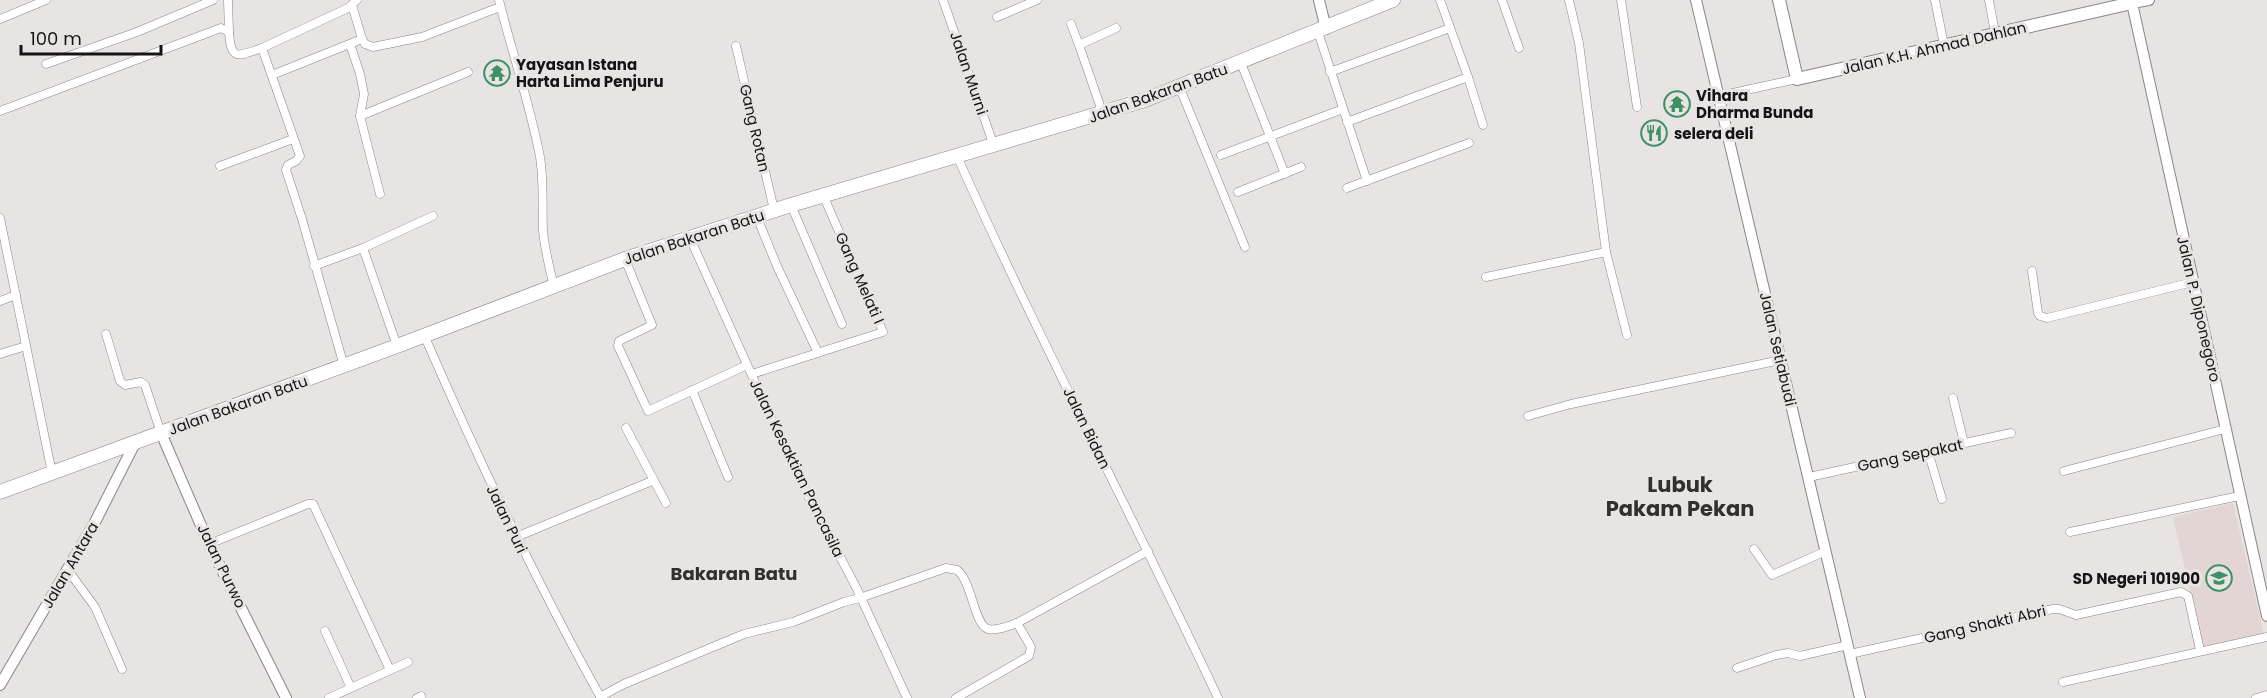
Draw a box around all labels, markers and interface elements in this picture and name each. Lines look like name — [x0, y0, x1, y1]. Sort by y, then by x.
street label: Jalan K.H. Ahmad Dahlan — [1840, 17, 2028, 79]
scale bar — [21, 18, 160, 56]
text: 100 m — [30, 26, 82, 51]
street label: Jalan Murni — [945, 28, 993, 118]
place label: Yayasan Istana Harta Lima Penjuru — [516, 54, 664, 92]
temple icon: Yayasan Istana Harta Lima Penjuru — [482, 58, 512, 88]
street label: Jalan Bakaran Batu — [1086, 58, 1230, 128]
street label: Gang Rotan — [735, 82, 775, 174]
place label: Vihara Dharma Bunda — [1696, 85, 1813, 123]
temple icon: Vihara Dharma Bunda — [1662, 89, 1692, 119]
restaurant icon: selera deli — [1639, 118, 1669, 148]
place label: selera deli — [1674, 123, 1753, 144]
street label: Jalan Bakaran Batu — [621, 204, 767, 270]
street label: Gang Melati I — [830, 229, 890, 327]
street label: Jalan P. Diponegoro — [2172, 234, 2226, 384]
street label: Jalan Setiabudi — [1755, 290, 1801, 408]
street label: Jalan Bakaran Batu — [166, 370, 310, 440]
street label: Jalan Kesaktian Pancasila — [745, 376, 849, 560]
street label: Jalan Bidan — [1058, 384, 1116, 472]
street label: Gang Sepakat — [1855, 434, 1965, 476]
district label: Lubuk Pakam Pekan — [1606, 470, 1754, 523]
street label: Jalan Puri — [482, 482, 532, 556]
street label: Jalan Antara — [37, 518, 103, 612]
street label: Jalan Purwo — [193, 520, 251, 612]
district label: Bakaran Batu — [671, 561, 797, 586]
school or university icon: SD Negeri 101900 — [2204, 563, 2234, 593]
place label: SD Negeri 101900 — [2073, 568, 2200, 589]
street label: Gang Shakti Abri — [1922, 600, 2048, 648]

